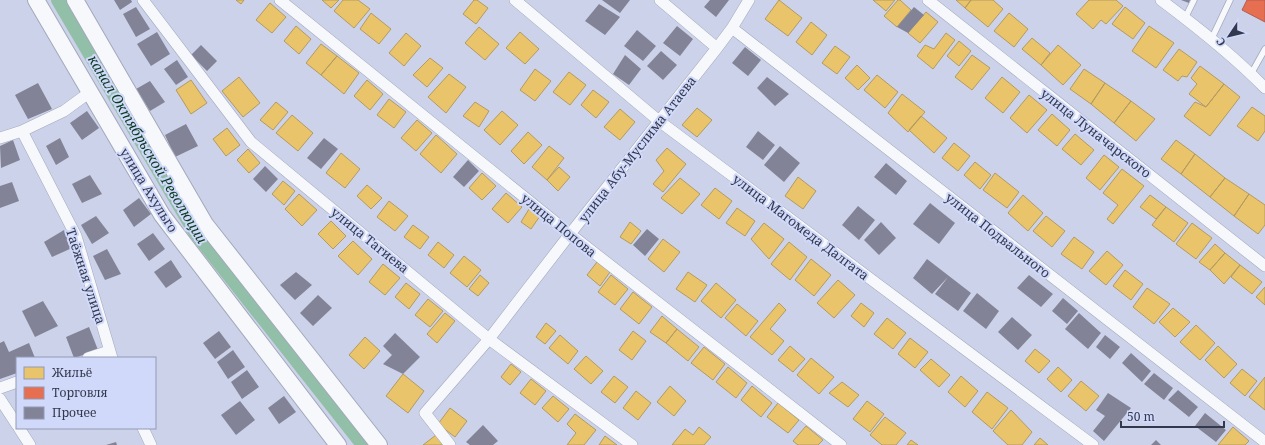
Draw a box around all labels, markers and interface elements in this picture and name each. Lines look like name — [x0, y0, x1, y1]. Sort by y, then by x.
north arrow — [1209, 16, 1249, 56]
text: С — [1212, 35, 1229, 49]
water label: канал Октябрьской Революции — [84, 51, 212, 247]
street label: улица Абу-Муслима Атаева — [574, 72, 700, 226]
street label: улица Луначарского — [1037, 84, 1155, 182]
street label: улица Ахульго — [116, 144, 182, 236]
street label: улица Магомеда Далгата — [729, 170, 873, 284]
street label: улица Подвального — [942, 188, 1054, 282]
street label: улица Попова — [518, 189, 600, 261]
street label: улица Тагиева — [327, 203, 413, 277]
street label: Таёжная улица — [62, 226, 110, 326]
legend — [16, 357, 156, 429]
text: Жильё — [51, 364, 92, 381]
text: Торговля — [52, 384, 108, 401]
scale bar — [1121, 403, 1224, 429]
text: Прочее — [52, 404, 96, 421]
text: 50 m — [1127, 408, 1155, 425]

